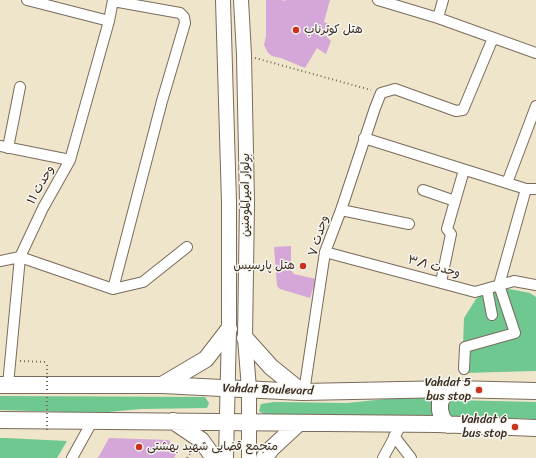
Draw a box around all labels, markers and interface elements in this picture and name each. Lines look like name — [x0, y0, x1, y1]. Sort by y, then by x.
place label: هتل کوثرناب — [304, 23, 363, 37]
marker: هتل کوثرناب — [291, 25, 301, 35]
street label: بولوار امیرالمومنین — [239, 153, 253, 237]
street label: وحدت ۱۱ — [24, 163, 58, 207]
street label: وحدت ۷ — [306, 214, 332, 258]
street label: وحدت ۳/۱ — [406, 253, 462, 281]
place label: هتل پارسیس — [234, 259, 295, 273]
marker: هتل پارسیس — [298, 261, 308, 271]
place label: Vahdat 5 bus stop — [425, 376, 471, 404]
street label: Vahdat Boulevard — [222, 381, 314, 399]
marker: Vahdat 5 bus stop — [474, 385, 484, 395]
place label: Vahdat 6 bus stop — [461, 413, 507, 441]
marker: Vahdat 6 bus stop — [510, 422, 520, 432]
place label: متجمع قضایی شهید بهشتی — [147, 440, 278, 454]
marker: متجمع قضایی شهید بهشتی — [134, 442, 144, 452]

